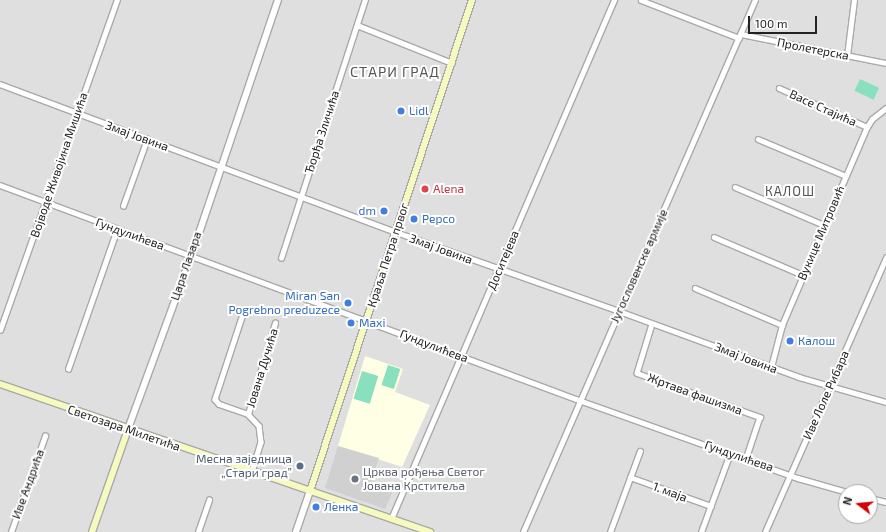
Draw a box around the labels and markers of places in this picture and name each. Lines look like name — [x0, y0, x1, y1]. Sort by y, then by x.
place label: Lidl — [409, 104, 429, 118]
marker: Lidl — [396, 106, 406, 116]
place label: Alena — [433, 182, 464, 196]
marker: Alena — [420, 184, 430, 194]
place label: dm — [359, 204, 376, 218]
marker: dm — [379, 206, 389, 216]
place label: Pepco — [422, 212, 455, 226]
marker: Pepco — [409, 214, 419, 224]
place label: Miran San Pogrebno preduzece — [229, 289, 340, 317]
marker: Miran San Pogrebno preduzece — [343, 298, 353, 308]
place label: Maxi — [359, 316, 385, 330]
marker: Maxi — [346, 318, 356, 328]
place label: Калош — [798, 334, 835, 348]
marker: Калош — [785, 336, 795, 346]
place label: Месна заједница „Стари град” — [196, 452, 292, 480]
marker: Месна заједница „Стари град” — [295, 461, 305, 471]
place label: Црква рођења Светог Јована Крститеља — [363, 465, 485, 493]
marker: Црква рођења Светог Јована Крститеља — [350, 474, 360, 484]
place label: Ленка — [324, 500, 358, 514]
marker: Ленка — [311, 502, 321, 512]

